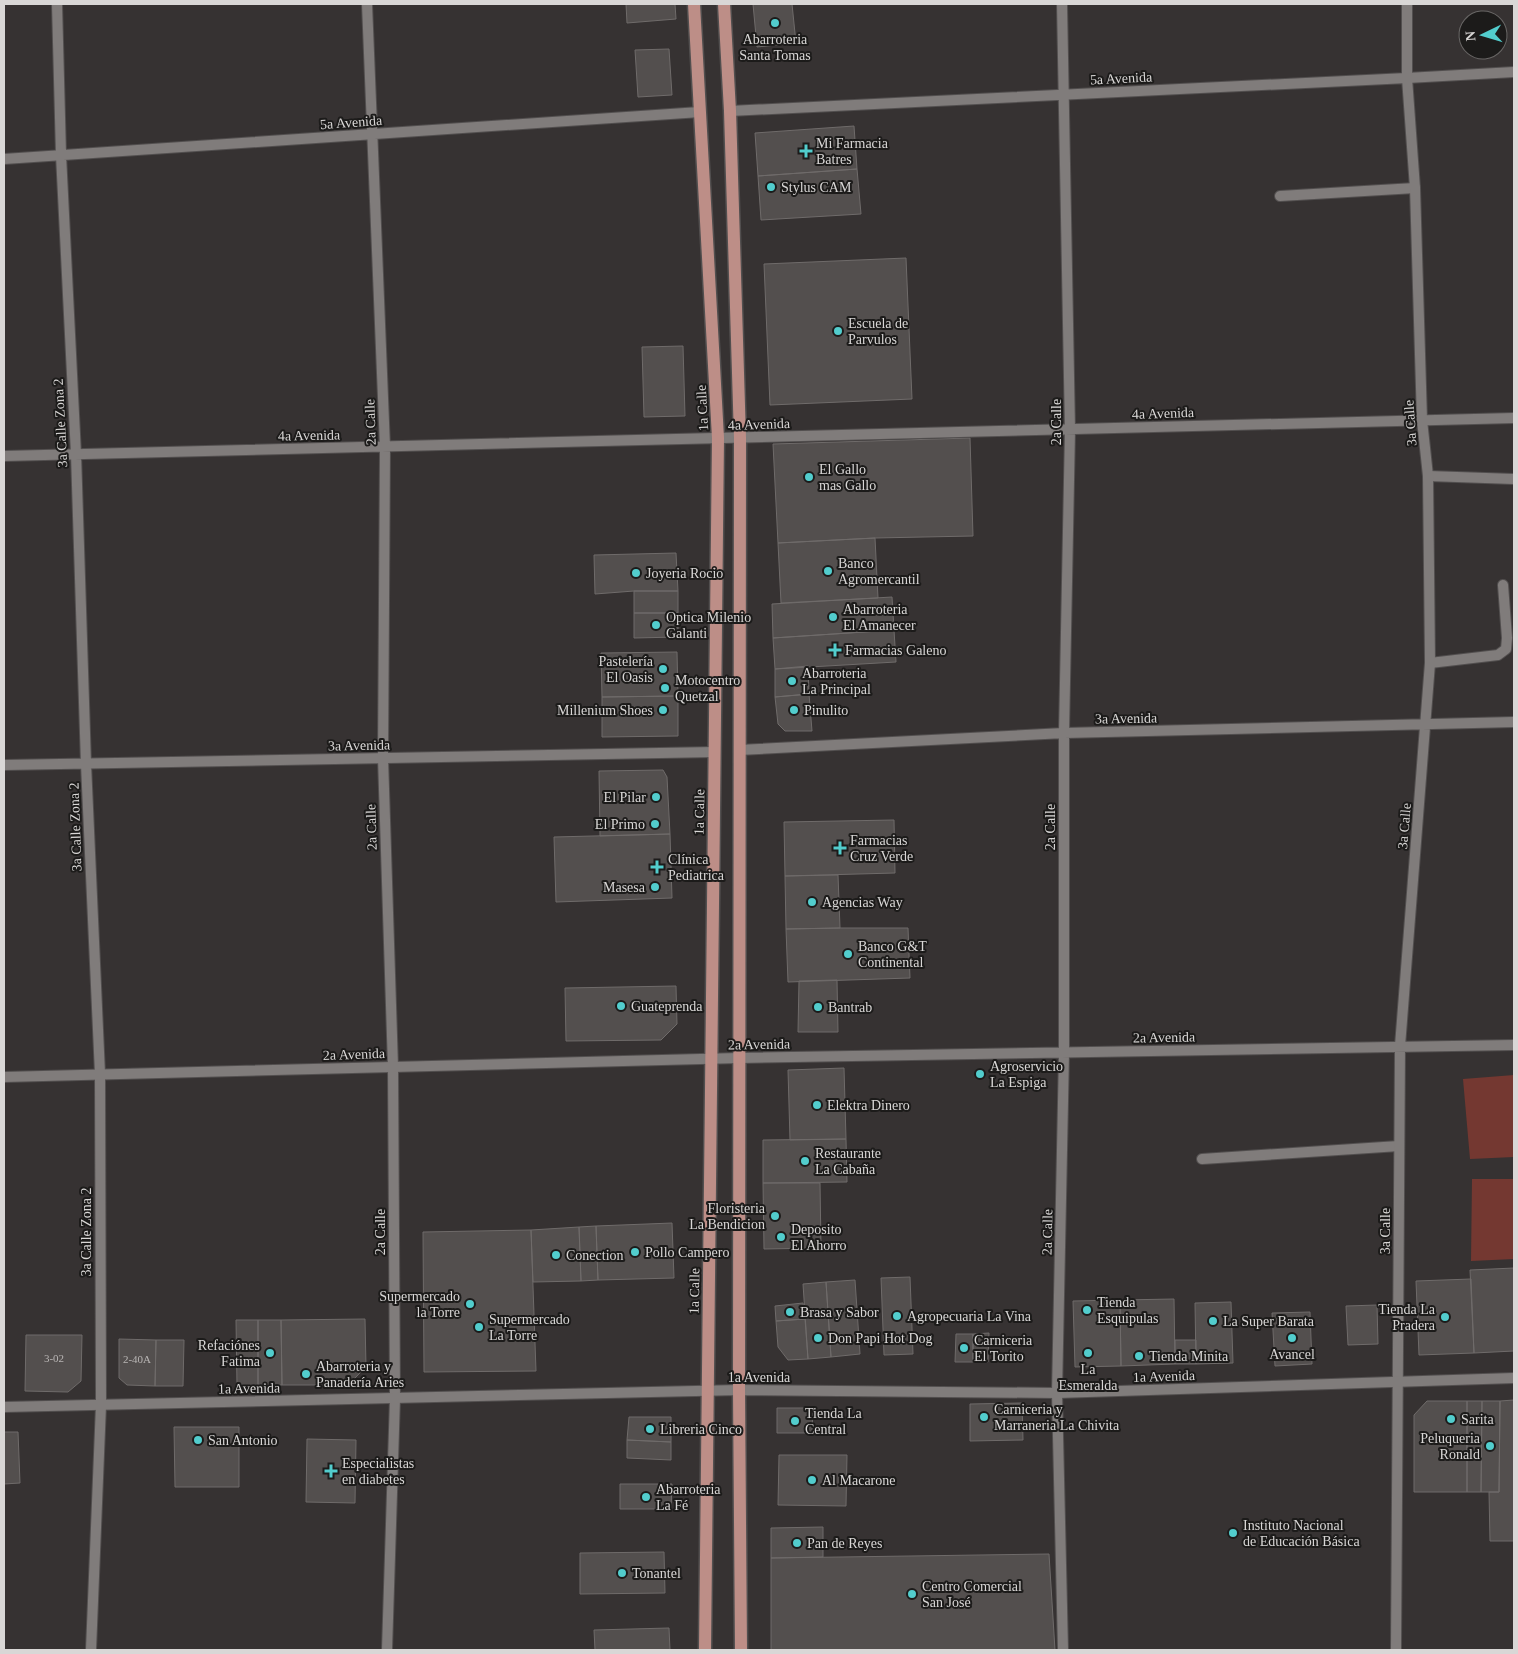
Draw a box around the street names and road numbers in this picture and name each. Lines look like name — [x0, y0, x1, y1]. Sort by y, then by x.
street label: 5a Avenida — [1090, 69, 1153, 88]
street label: 5a Avenida — [319, 113, 383, 132]
street label: 3a Calle Zona 2 — [51, 378, 70, 468]
street label: 1a Calle — [694, 384, 711, 431]
street label: 2a Calle — [362, 399, 379, 445]
street label: 2a Calle — [1049, 399, 1064, 445]
street label: 3a Calle — [1401, 399, 1420, 447]
street label: 4a Avenida — [1132, 405, 1195, 422]
street label: 4a Avenida — [728, 416, 791, 433]
street label: 4a Avenida — [278, 427, 341, 444]
street label: 3a Avenida — [1095, 710, 1158, 727]
street label: 3a Avenida — [328, 737, 391, 754]
street label: 3a Calle Zona 2 — [66, 782, 85, 872]
street label: 1a Calle — [692, 789, 707, 835]
street label: 3a Calle — [1395, 802, 1414, 850]
street label: 2a Calle — [363, 804, 380, 850]
street label: 2a Calle — [1043, 804, 1058, 850]
street label: 2a Avenida — [1133, 1029, 1196, 1046]
street label: 2a Avenida — [728, 1036, 791, 1053]
street label: 2a Avenida — [323, 1046, 386, 1063]
street label: 3a Calle Zona 2 — [79, 1187, 94, 1277]
street label: 3a Calle — [1378, 1208, 1393, 1254]
street label: 2a Calle — [373, 1209, 388, 1255]
street label: 2a Calle — [1040, 1209, 1055, 1255]
street label: 1a Calle — [687, 1268, 702, 1314]
street label: 1a Avenida — [1133, 1368, 1196, 1385]
street label: 1a Avenida — [728, 1370, 791, 1385]
street label: 1a Avenida — [218, 1380, 281, 1397]

